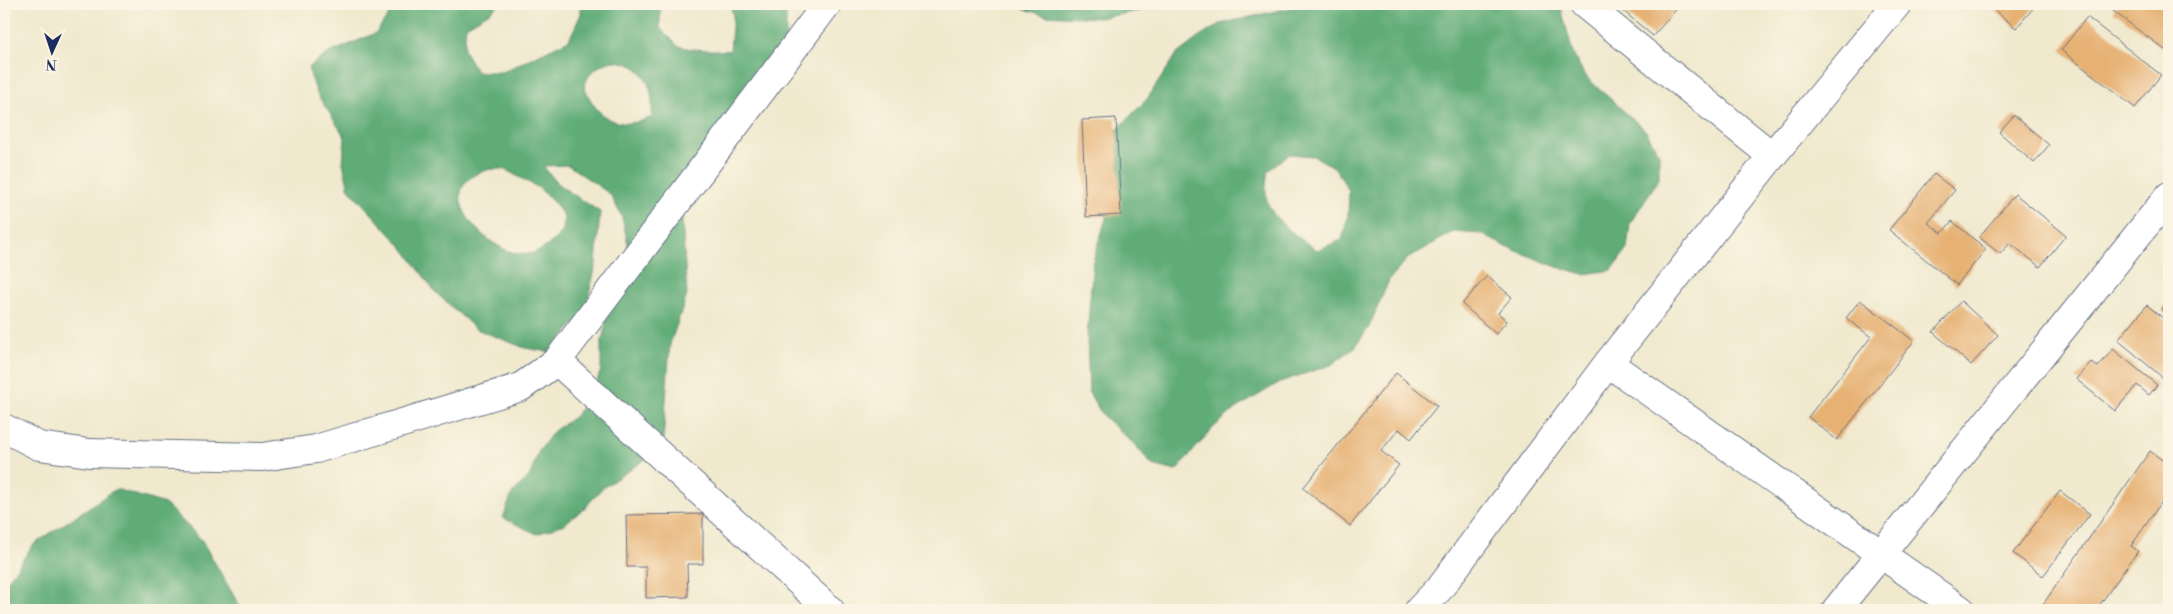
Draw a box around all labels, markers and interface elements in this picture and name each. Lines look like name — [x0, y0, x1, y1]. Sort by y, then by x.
north arrow — [28, 28, 78, 78]
text: N — [45, 55, 57, 73]

